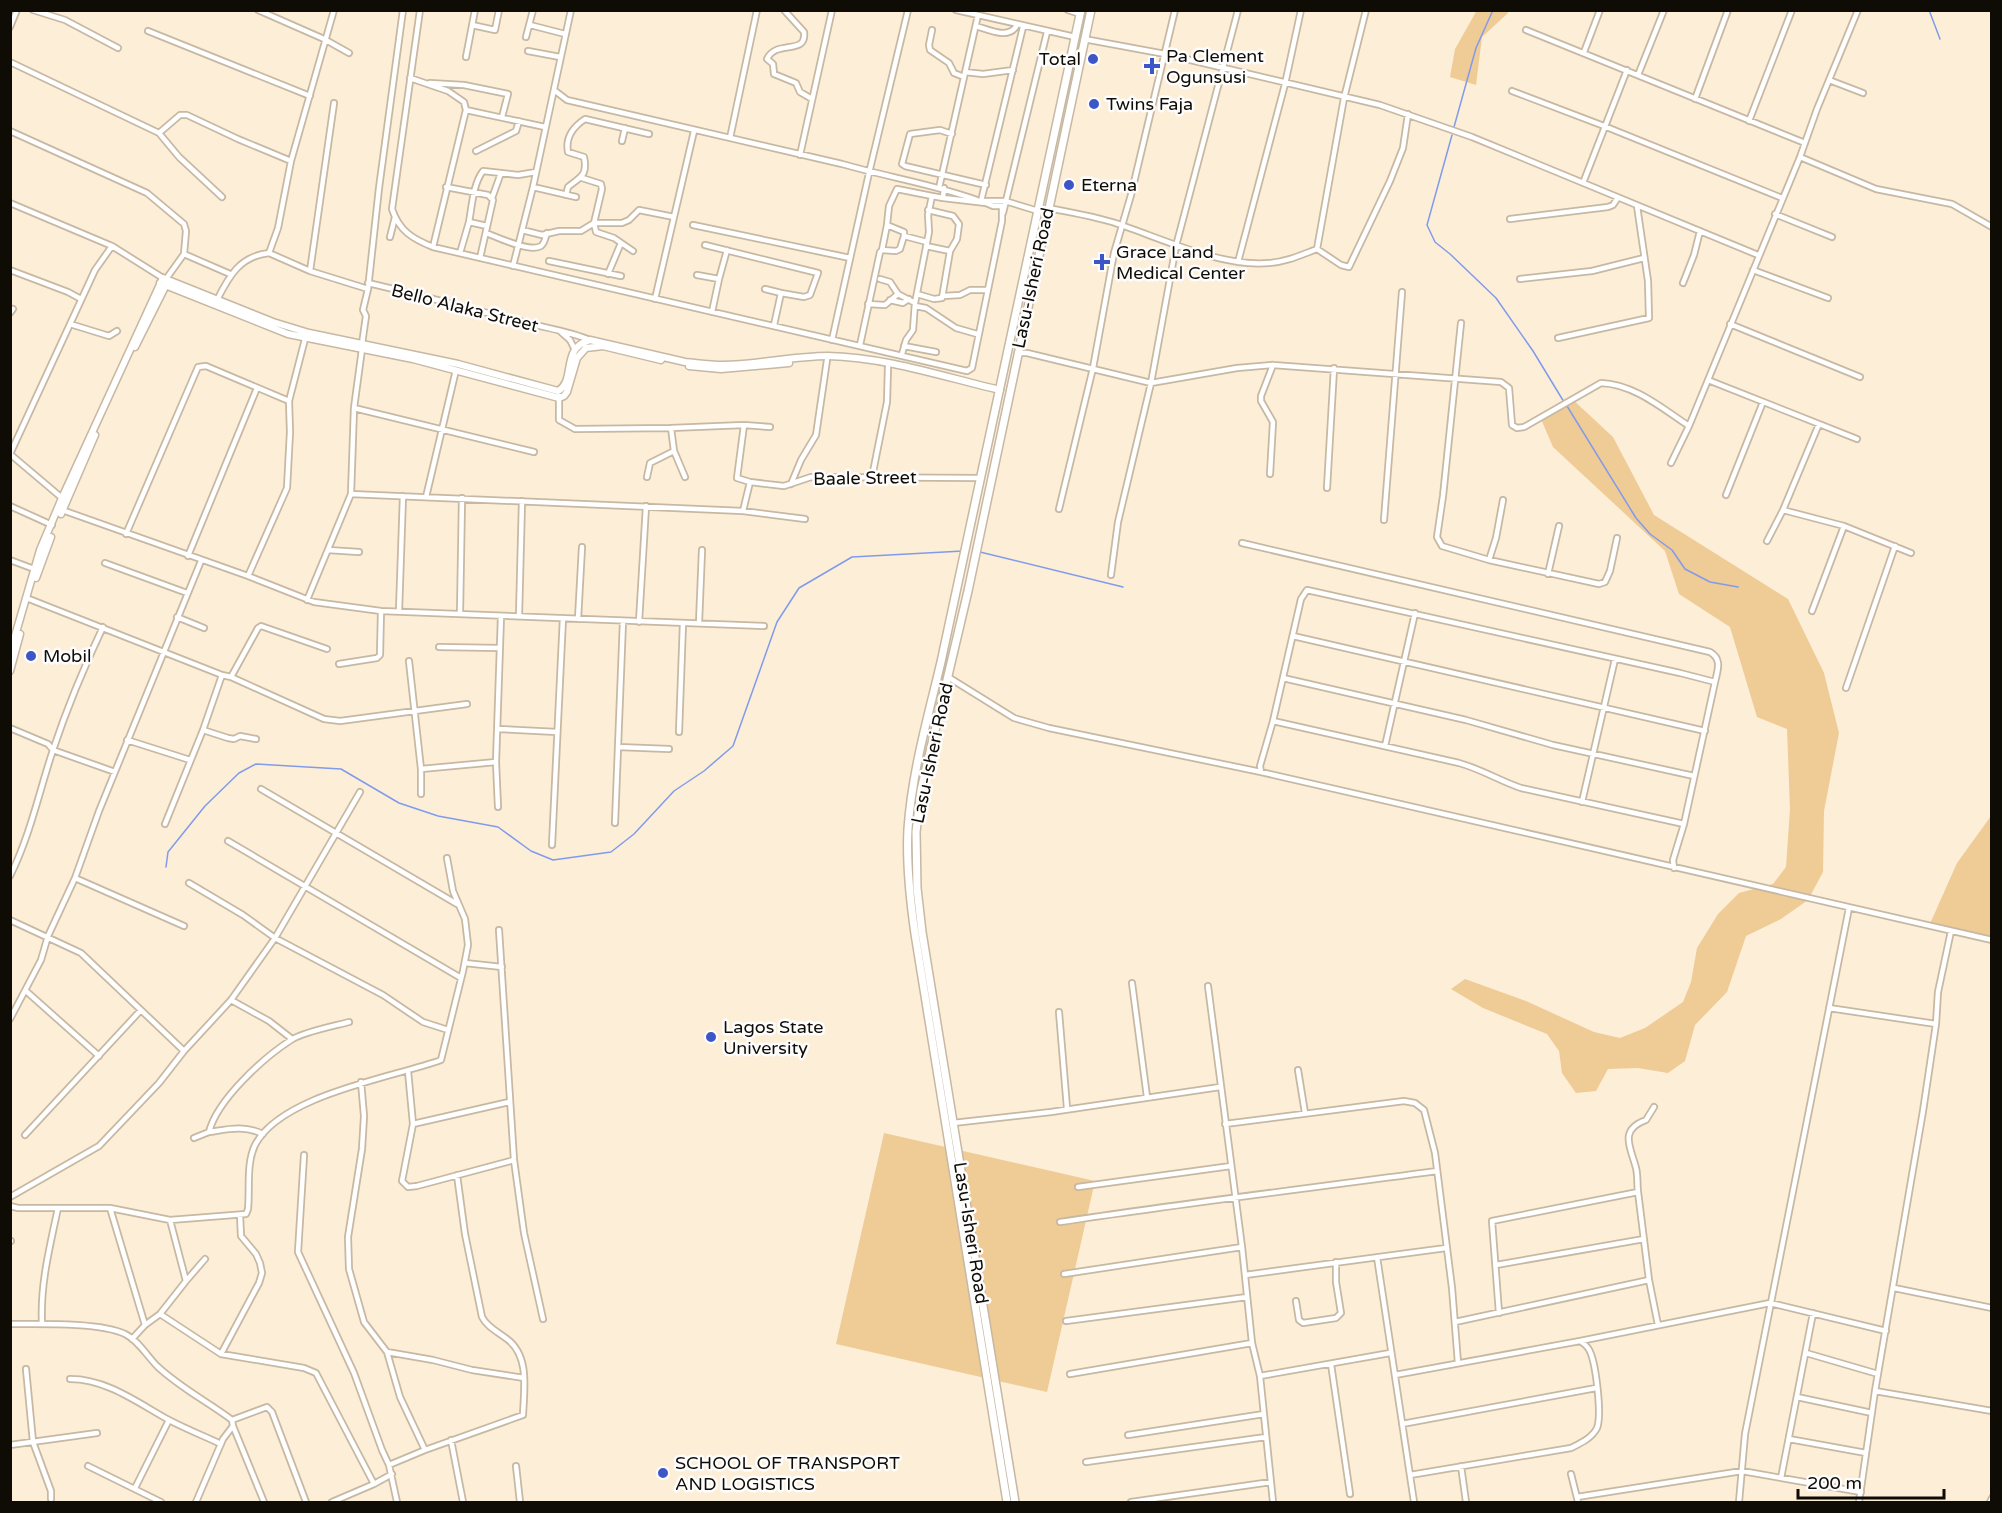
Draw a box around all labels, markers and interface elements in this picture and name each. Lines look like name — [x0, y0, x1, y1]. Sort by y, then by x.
place label: Pa Clement Ogunsusi — [1166, 45, 1264, 88]
place label: Total — [1039, 48, 1081, 70]
marker: Total — [1086, 52, 1100, 66]
marker: Pa Clement Ogunsusi — [1143, 57, 1161, 75]
place label: Twins Faja — [1106, 93, 1193, 115]
marker: Twins Faja — [1087, 97, 1101, 111]
place label: Eterna — [1081, 174, 1137, 196]
marker: Eterna — [1062, 178, 1076, 192]
street label: Lasu-Isheri Road — [1007, 206, 1059, 350]
place label: Grace Land Medical Center — [1116, 241, 1245, 284]
marker: Grace Land Medical Center — [1093, 253, 1111, 271]
street label: Bello Alaka Street — [389, 279, 541, 337]
street label: Baale Street — [813, 466, 917, 490]
place label: Mobil — [43, 645, 91, 667]
marker: Mobil — [24, 649, 38, 663]
street label: Lasu-Isheri Road — [906, 681, 958, 825]
place label: Lagos State University — [723, 1016, 824, 1059]
marker: Lagos State University — [704, 1030, 718, 1044]
street label: Lasu-Isheri Road — [949, 1160, 993, 1306]
place label: SCHOOL OF TRANSPORT AND LOGISTICS — [675, 1452, 900, 1495]
scale bar — [1798, 1462, 1944, 1500]
marker: SCHOOL OF TRANSPORT AND LOGISTICS — [656, 1466, 670, 1480]
text: 200 m — [1807, 1472, 1862, 1494]

